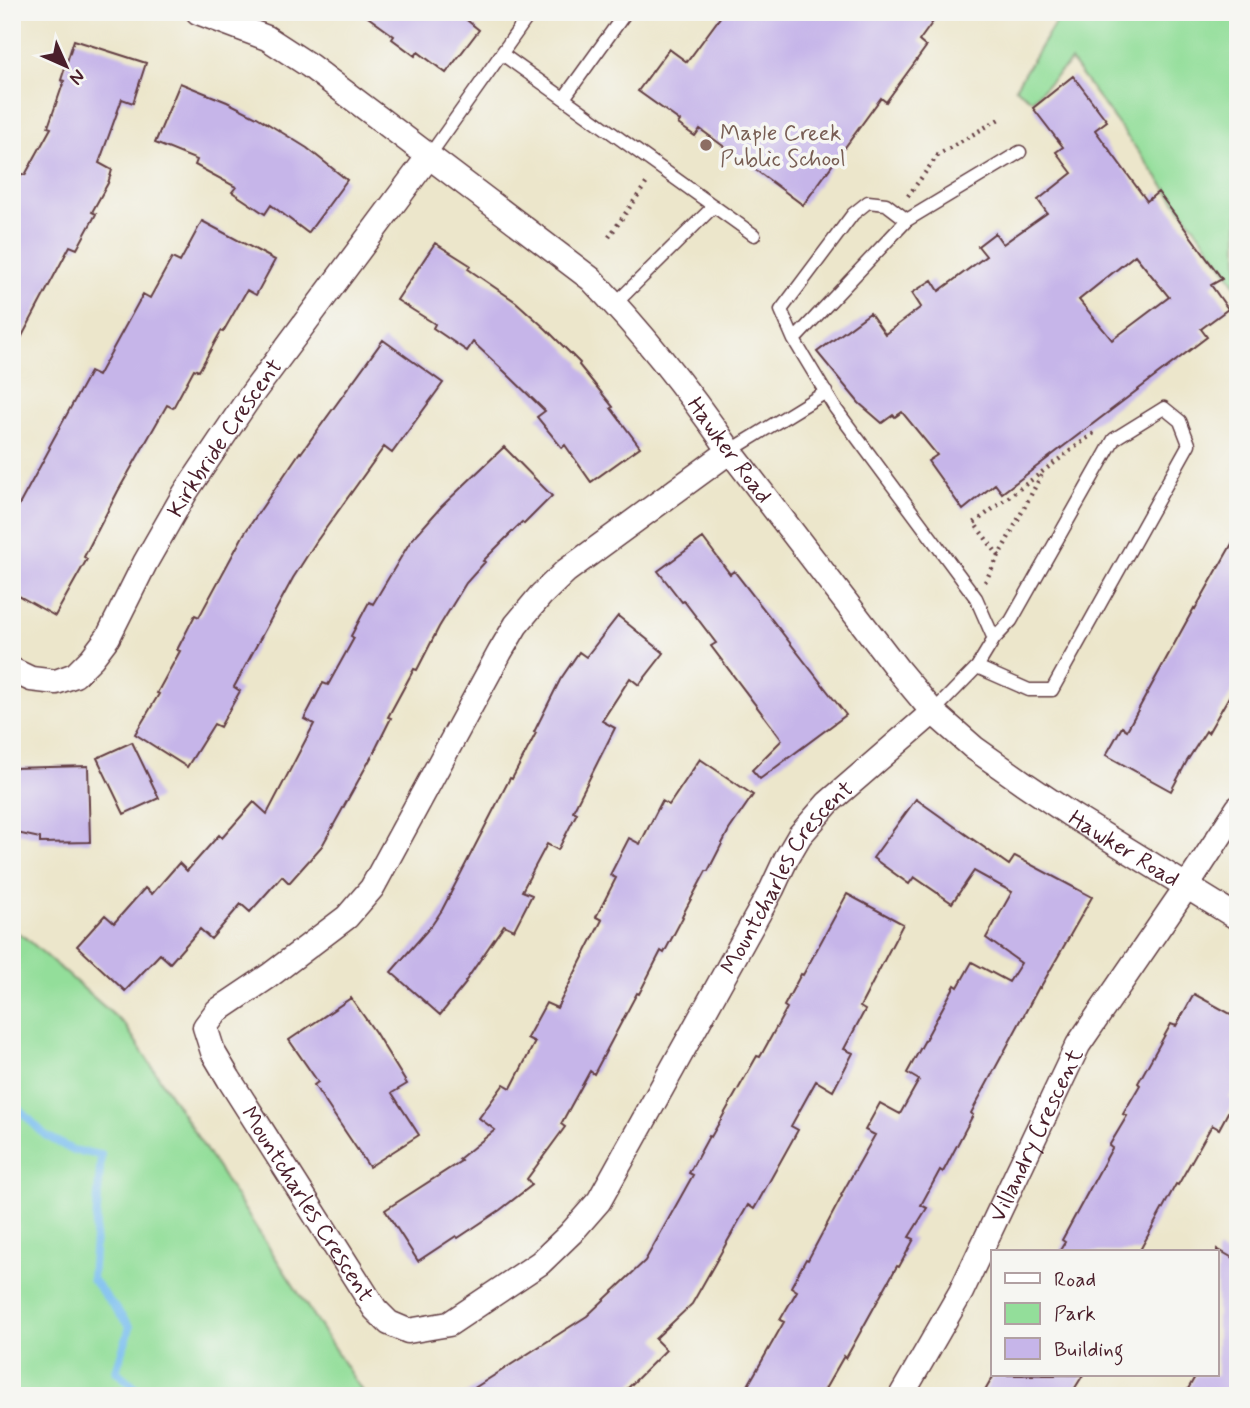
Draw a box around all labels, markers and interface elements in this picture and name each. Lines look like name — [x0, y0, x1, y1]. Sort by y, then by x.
north arrow — [32, 32, 102, 102]
text: N — [64, 64, 90, 90]
place label: Maple Creek Public School — [720, 119, 846, 175]
marker: Maple Creek Public School — [698, 137, 714, 153]
street label: Kirkbride Crescent — [161, 353, 290, 523]
street label: Hawker Road — [679, 392, 778, 510]
street label: Mountcharles Crescent — [715, 775, 861, 980]
street label: Hawker Road — [1062, 804, 1185, 895]
street label: Villandry Crescent — [983, 1044, 1091, 1227]
street label: Mountcharles Crescent — [233, 1101, 380, 1309]
legend — [991, 1250, 1218, 1376]
text: Road — [1054, 1266, 1096, 1294]
text: Park — [1054, 1300, 1096, 1328]
text: Building — [1054, 1336, 1124, 1366]

